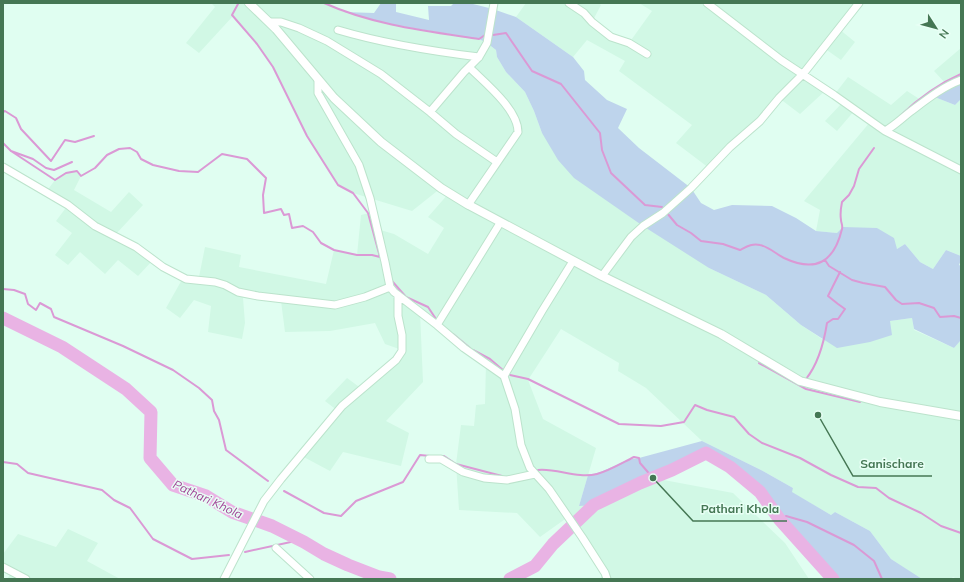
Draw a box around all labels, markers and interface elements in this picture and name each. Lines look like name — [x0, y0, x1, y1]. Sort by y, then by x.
north arrow — [916, 8, 956, 48]
text: N — [936, 26, 952, 41]
callout: Sanischare — [853, 452, 932, 476]
text: Sanischare — [860, 456, 924, 471]
water label: Pathari Khola — [171, 476, 245, 522]
callout: Pathari Khola — [693, 497, 787, 521]
text: Pathari Khola — [701, 501, 779, 516]

